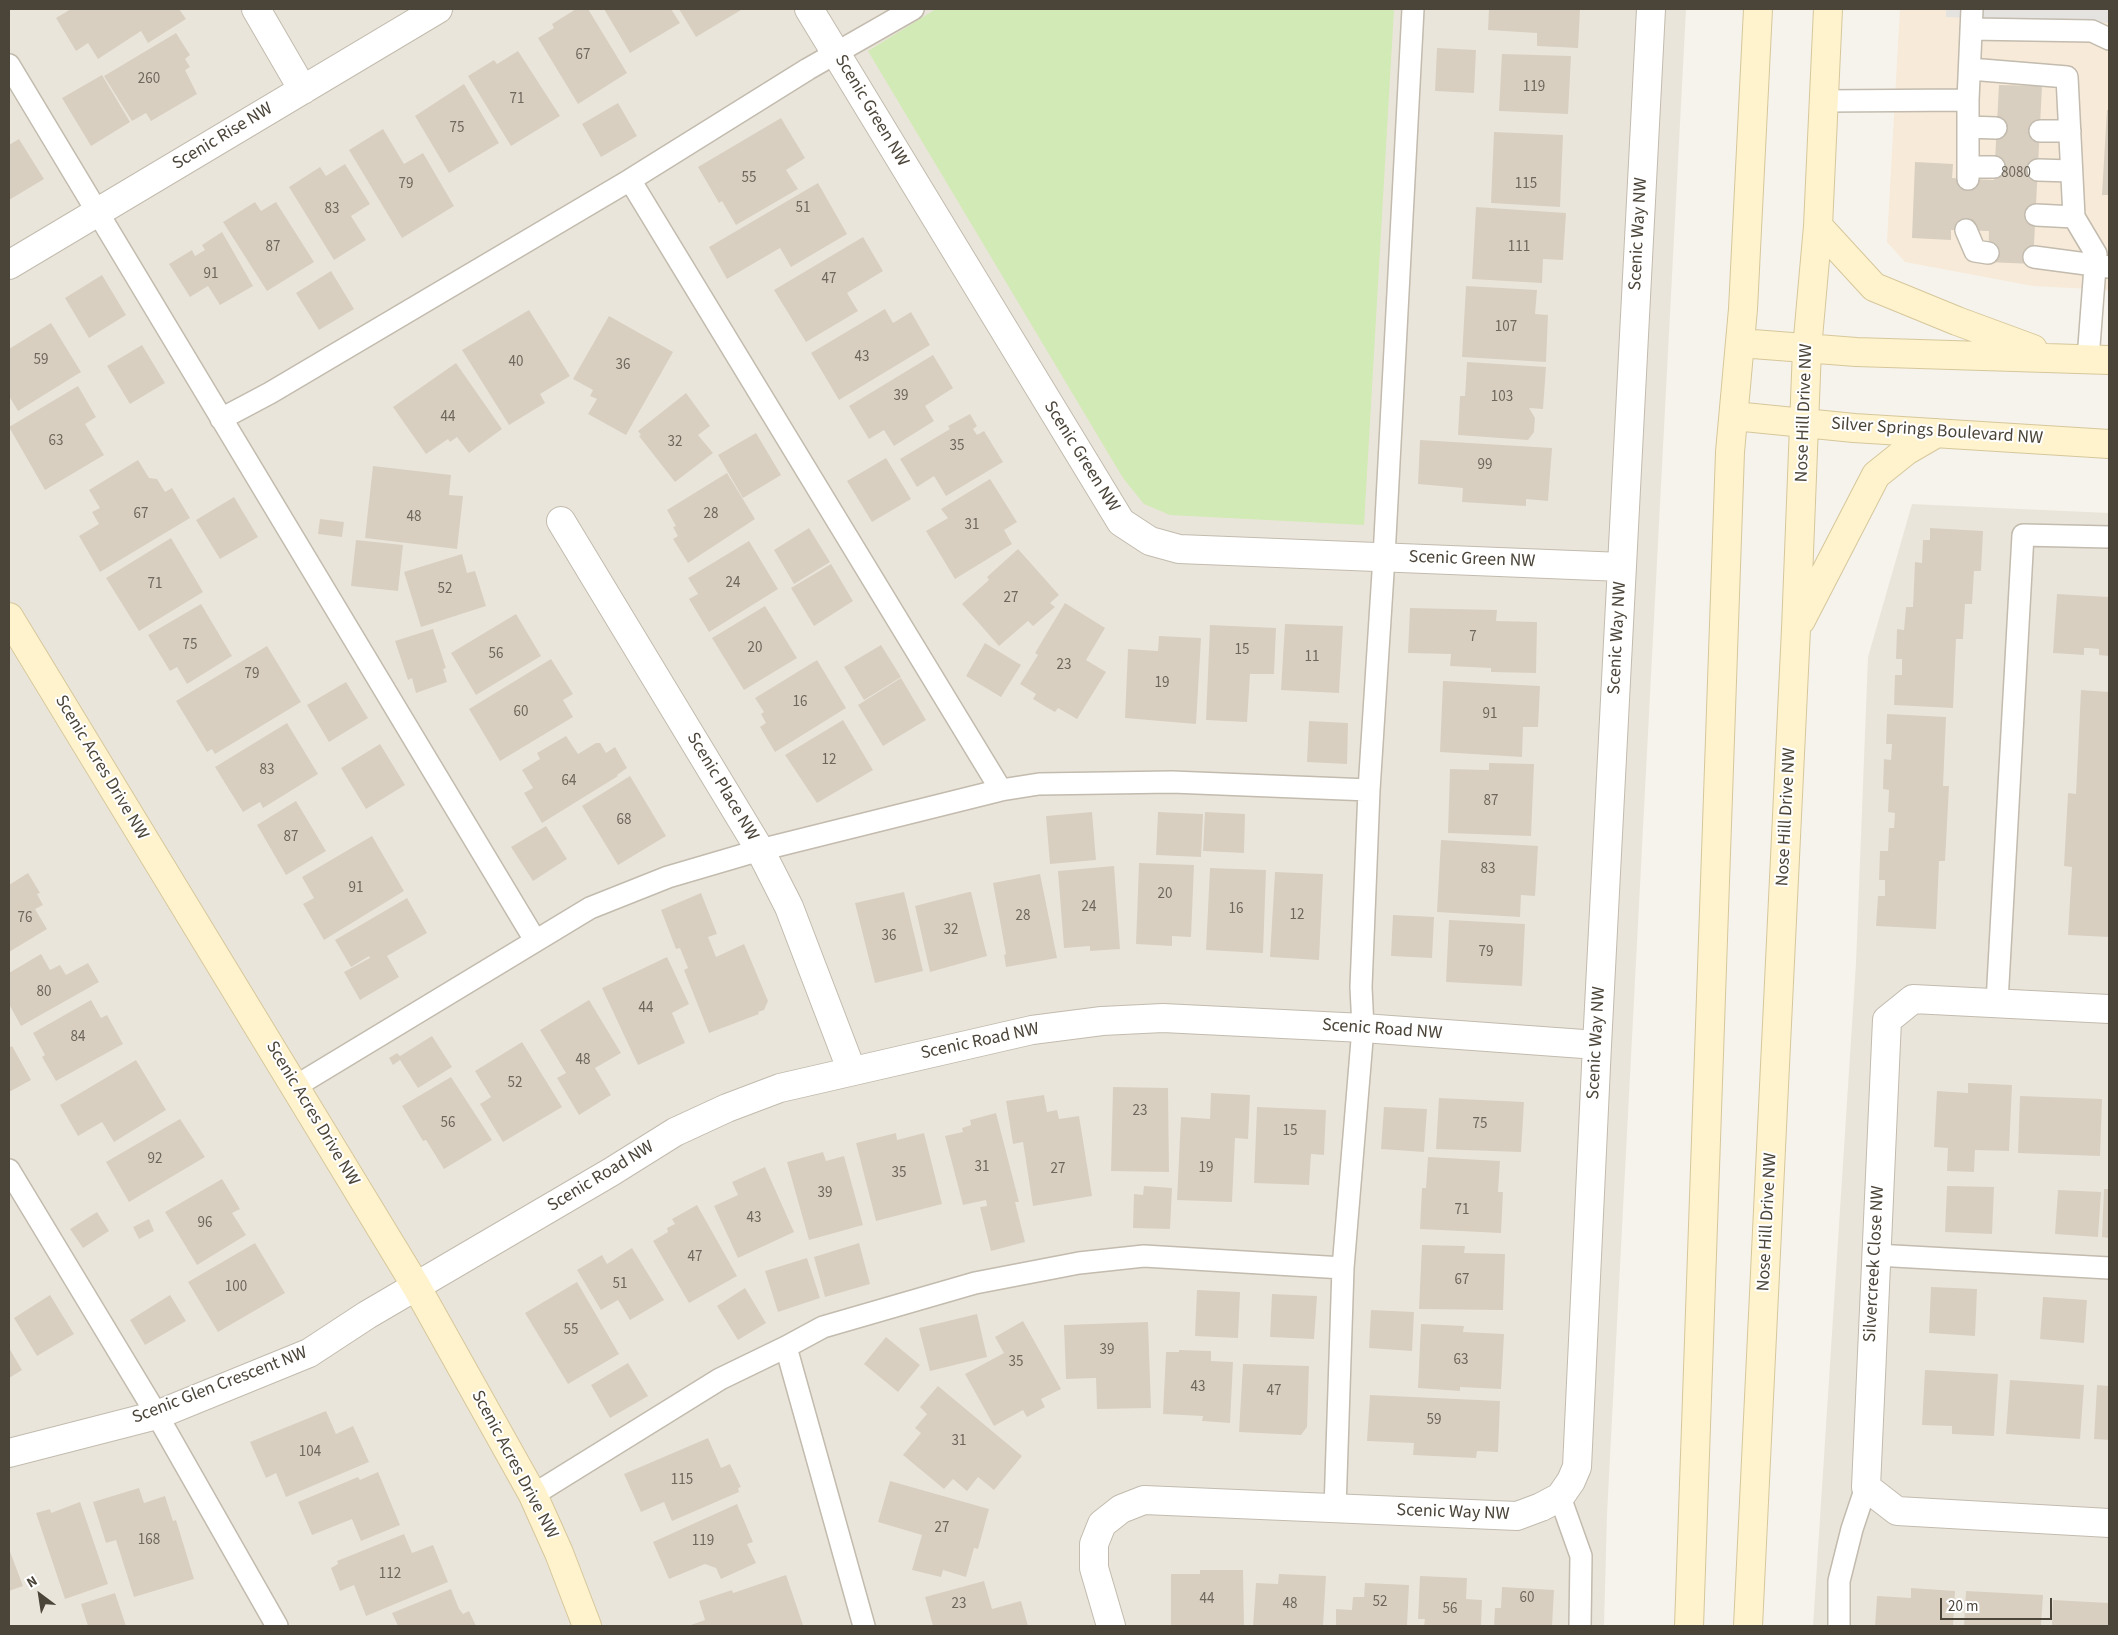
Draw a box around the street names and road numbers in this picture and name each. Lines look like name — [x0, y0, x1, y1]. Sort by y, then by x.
street label: Scenic Green NW — [829, 51, 913, 171]
street label: Scenic Rise NW — [169, 99, 277, 175]
street label: Scenic Way NW — [1625, 177, 1653, 291]
street label: Nose Hill Drive NW — [1792, 343, 1818, 483]
street label: Scenic Green NW — [1038, 398, 1124, 516]
street label: Silver Springs Boulevard NW — [1830, 414, 2044, 450]
street label: Scenic Green NW — [1408, 547, 1536, 573]
street label: Scenic Way NW — [1604, 581, 1632, 695]
street label: Scenic Acres Drive NW — [49, 692, 153, 844]
street label: Scenic Place NW — [681, 729, 763, 845]
street label: Nose Hill Drive NW — [1773, 747, 1801, 887]
street label: Scenic Way NW — [1583, 986, 1611, 1100]
street label: Scenic Road NW — [1321, 1015, 1443, 1045]
street label: Scenic Road NW — [919, 1019, 1041, 1065]
street label: Scenic Acres Drive NW — [260, 1038, 364, 1190]
street label: Scenic Road NW — [544, 1137, 658, 1217]
street label: Nose Hill Drive NW — [1754, 1152, 1782, 1292]
street label: Silvercreek Close NW — [1860, 1185, 1890, 1343]
street label: Scenic Glen Crescent NW — [130, 1343, 310, 1429]
street label: Scenic Acres Drive NW — [466, 1387, 562, 1543]
street label: Scenic Way NW — [1396, 1500, 1510, 1526]

